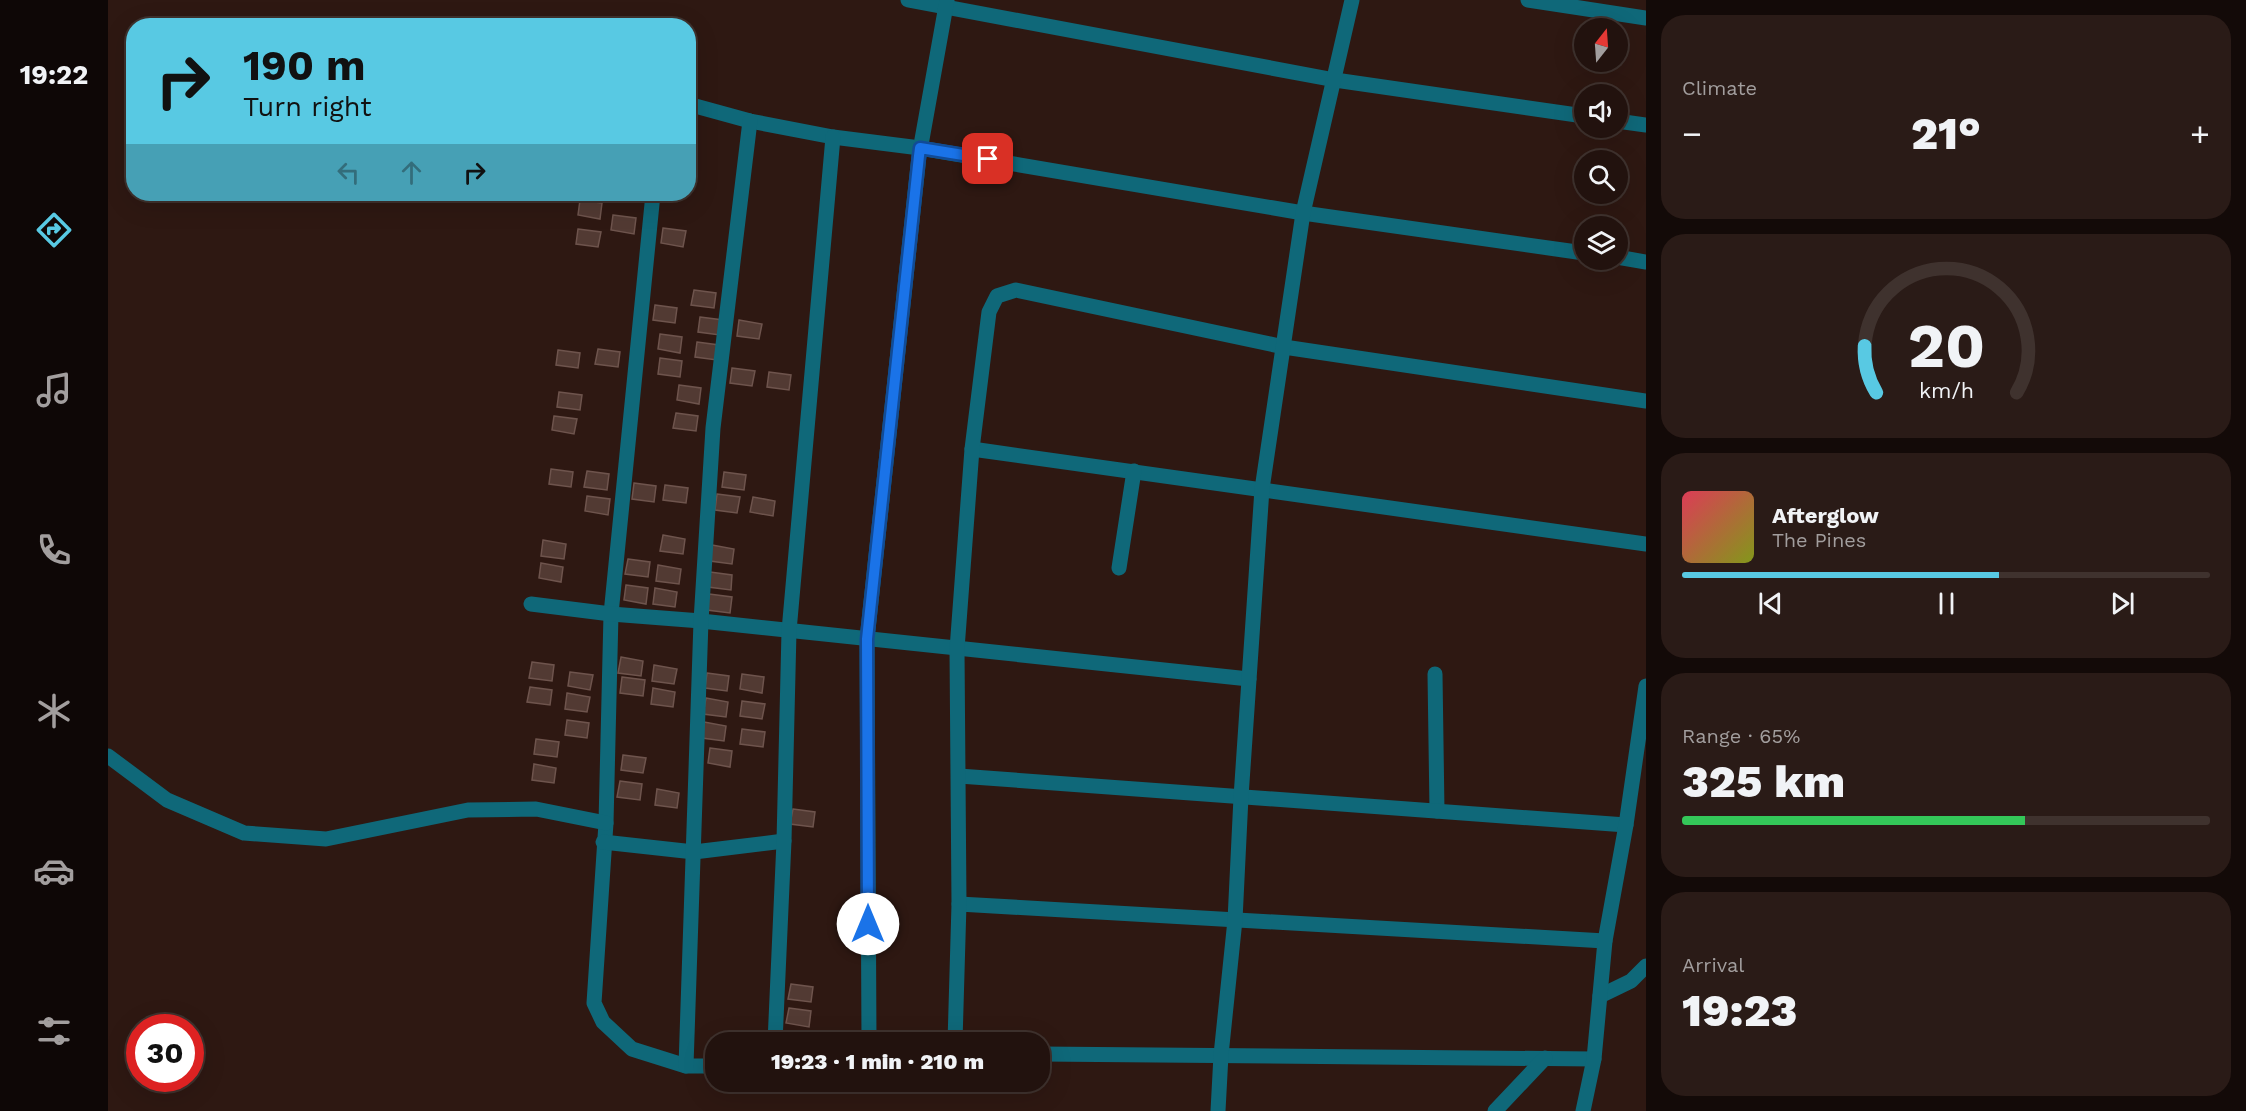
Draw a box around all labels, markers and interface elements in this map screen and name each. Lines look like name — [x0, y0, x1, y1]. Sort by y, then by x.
north arrow — [1574, 18, 1628, 72]
map controls — [1574, 18, 1628, 270]
text: 190 m — [243, 41, 366, 90]
icon: right — [144, 42, 222, 120]
text: 19:22 — [20, 59, 88, 91]
text: Climate — [1682, 76, 1757, 100]
button: sound — [1574, 84, 1628, 138]
text: Turn right — [243, 91, 372, 123]
text: 21° — [1911, 107, 1981, 160]
text: − — [1682, 114, 1702, 153]
text: + — [2190, 114, 2210, 153]
pin — [962, 133, 1013, 184]
icon: arrive — [971, 142, 1004, 175]
button: search — [1574, 150, 1628, 204]
icon: left — [332, 156, 365, 189]
icon: ahead — [395, 156, 428, 189]
icon: right — [458, 156, 491, 189]
icon: directions — [33, 209, 75, 251]
button: layers — [1574, 216, 1628, 270]
text: 20 — [1907, 309, 1985, 382]
icon: music — [33, 369, 75, 411]
text: km/h — [1918, 379, 1974, 404]
text: Afterglow — [1772, 503, 1879, 528]
text: The Pines — [1772, 528, 1866, 552]
icon: phone — [33, 529, 75, 571]
icon: previous — [1754, 587, 1787, 620]
icon: pause — [1930, 587, 1963, 620]
icon: next — [2106, 587, 2139, 620]
icon: climate — [33, 690, 75, 732]
text: Range · 65% — [1682, 724, 1800, 748]
text: 325 km — [1682, 755, 1845, 808]
icon: car — [33, 850, 75, 892]
position arrow — [836, 892, 900, 956]
text: Arrival — [1682, 953, 1744, 977]
text: 19:23 — [1682, 984, 1797, 1037]
icon: filters — [33, 1010, 75, 1052]
speed limit sign: 30 — [126, 1014, 204, 1092]
text: 19:23 · 1 min · 210 m — [771, 1049, 984, 1074]

